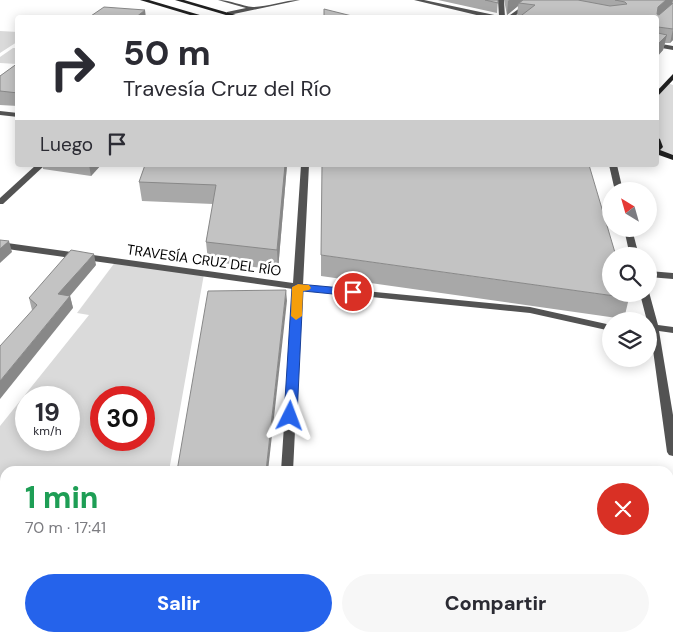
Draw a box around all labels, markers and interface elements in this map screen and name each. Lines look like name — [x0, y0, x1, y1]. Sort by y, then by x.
text: 50 m — [123, 30, 211, 76]
icon: right — [40, 35, 105, 100]
text: Travesía Cruz del Río — [123, 74, 332, 103]
icon: arrive — [103, 130, 131, 158]
text: Luego — [40, 132, 93, 157]
north arrow — [602, 182, 658, 238]
map controls — [602, 182, 657, 367]
street label: TRAVESÍA CRUZ DEL RÍO — [126, 240, 282, 280]
button: search — [602, 247, 657, 302]
pin — [332, 271, 374, 313]
icon: arrive — [339, 278, 367, 306]
button: layers — [602, 312, 657, 367]
speed limit sign: 30 — [90, 386, 155, 451]
position arrow — [263, 389, 315, 441]
text: 19 — [35, 396, 60, 429]
text: km/h — [33, 423, 62, 439]
text: 1 min — [25, 478, 98, 517]
button: close — [597, 483, 649, 535]
text: 70 m · 17:41 — [25, 517, 106, 538]
button: Salir — [25, 574, 332, 632]
button: Compartir — [342, 574, 649, 632]

